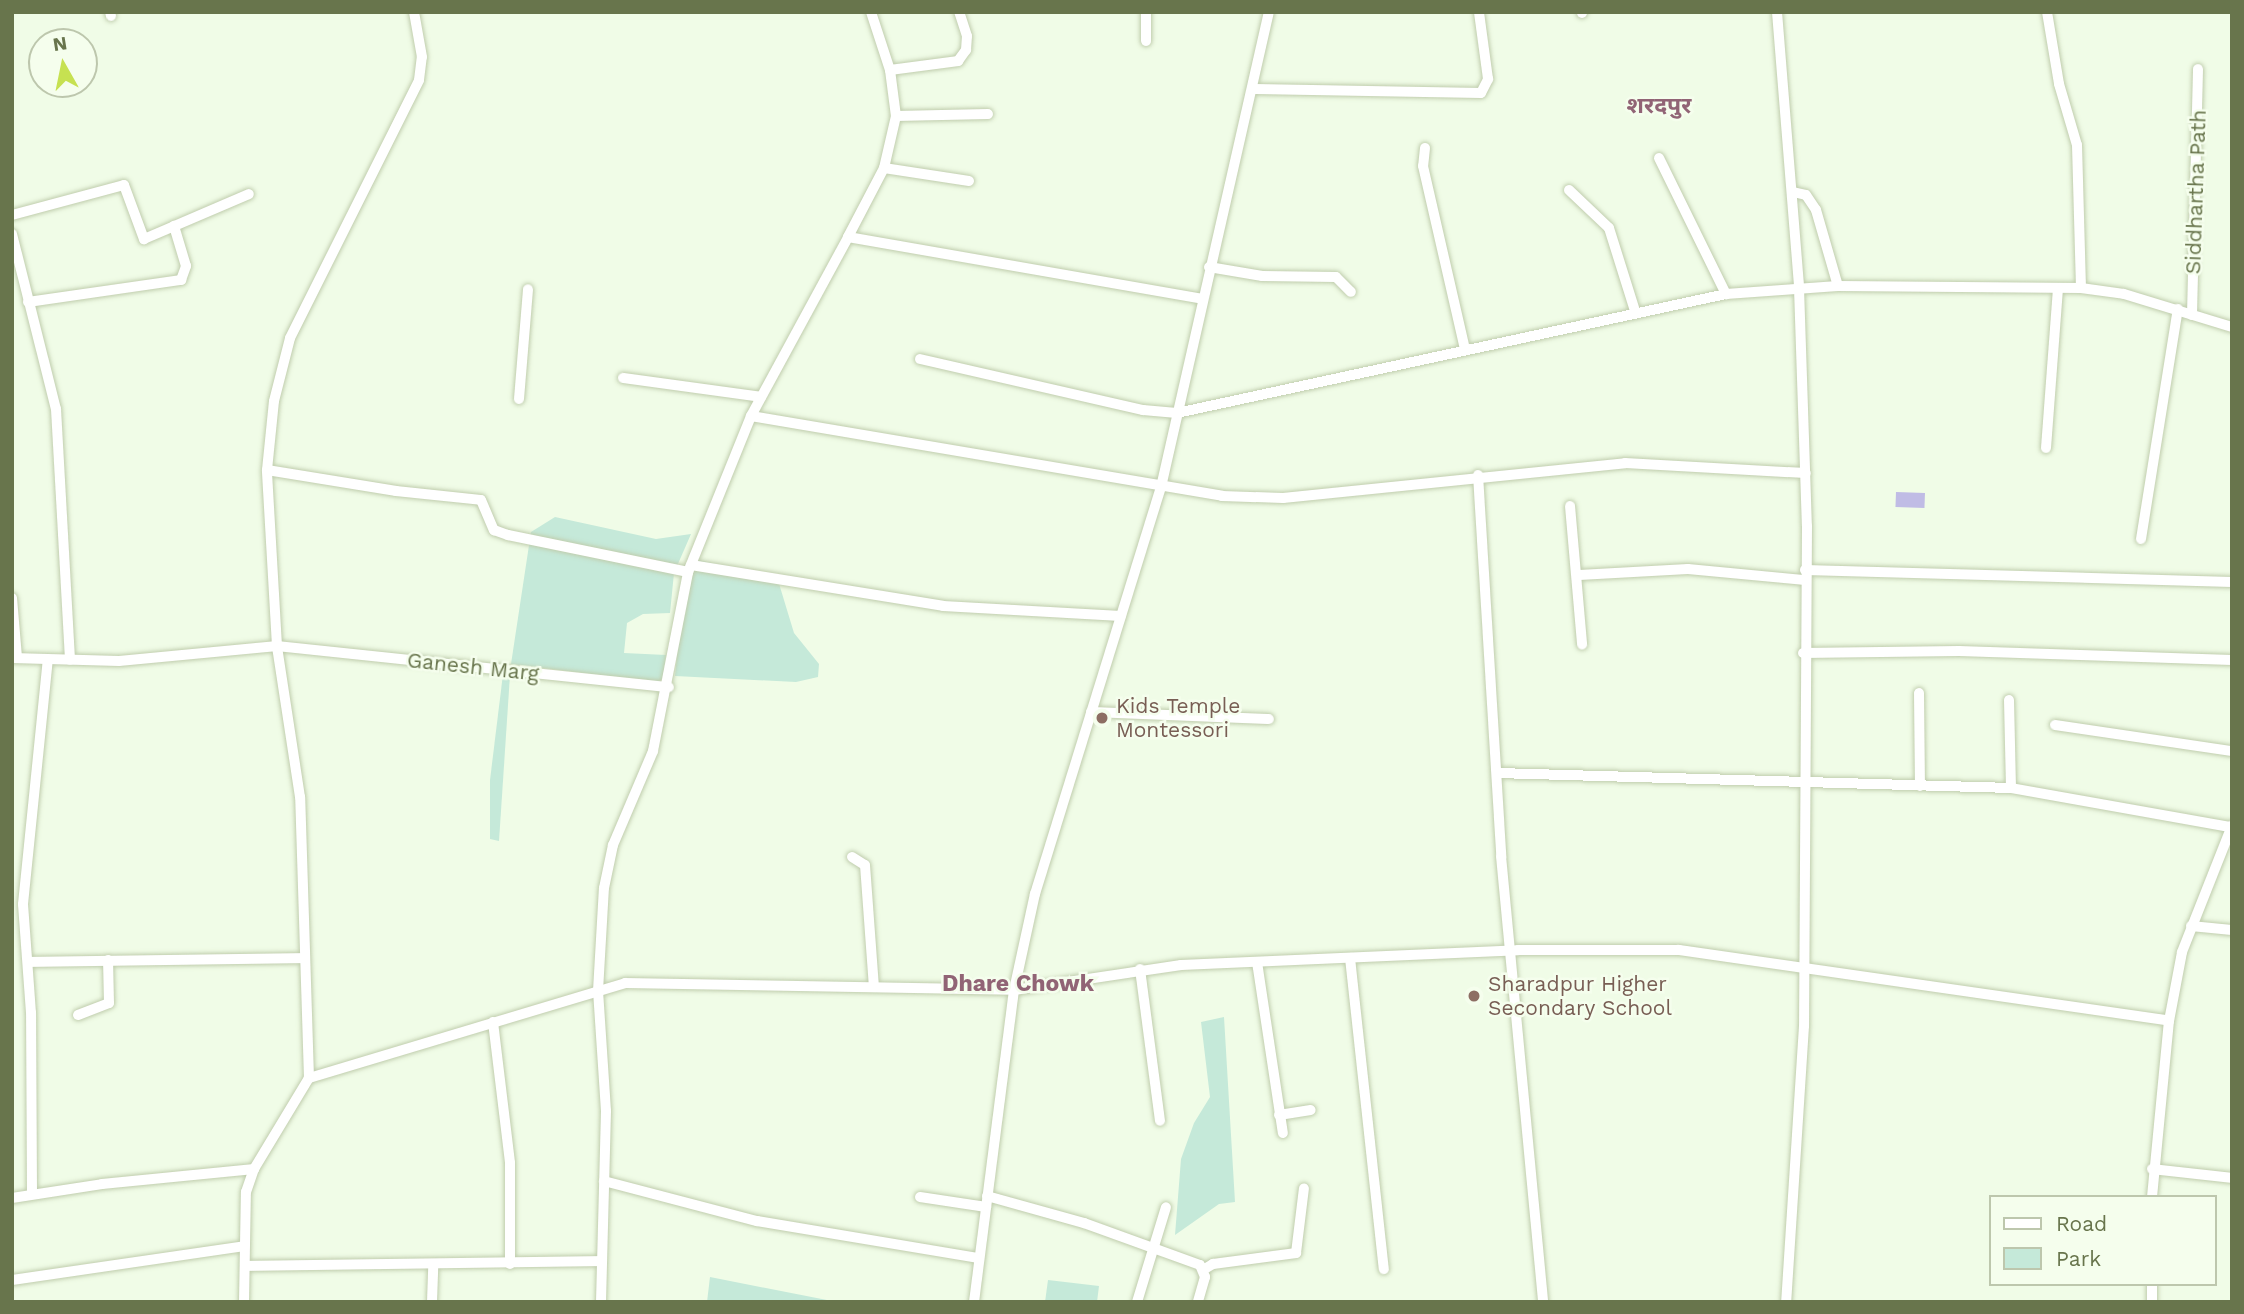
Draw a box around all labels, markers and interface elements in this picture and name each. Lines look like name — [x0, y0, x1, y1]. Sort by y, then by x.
north arrow — [28, 28, 98, 98]
text: N — [51, 31, 69, 56]
district label: शरदपुर — [1627, 92, 1691, 120]
street label: Siddhartha Path — [2181, 109, 2211, 275]
street label: Ganesh Marg — [406, 648, 540, 686]
place label: Kids Temple Montessori — [1116, 693, 1241, 743]
marker: Kids Temple Montessori — [1094, 710, 1110, 726]
district label: Dhare Chowk — [942, 970, 1094, 998]
place label: Sharadpur Higher Secondary School — [1488, 971, 1672, 1021]
marker: Sharadpur Higher Secondary School — [1466, 988, 1482, 1004]
legend — [1988, 1195, 2216, 1286]
text: Road — [2056, 1211, 2107, 1236]
text: Park — [2056, 1246, 2101, 1271]

